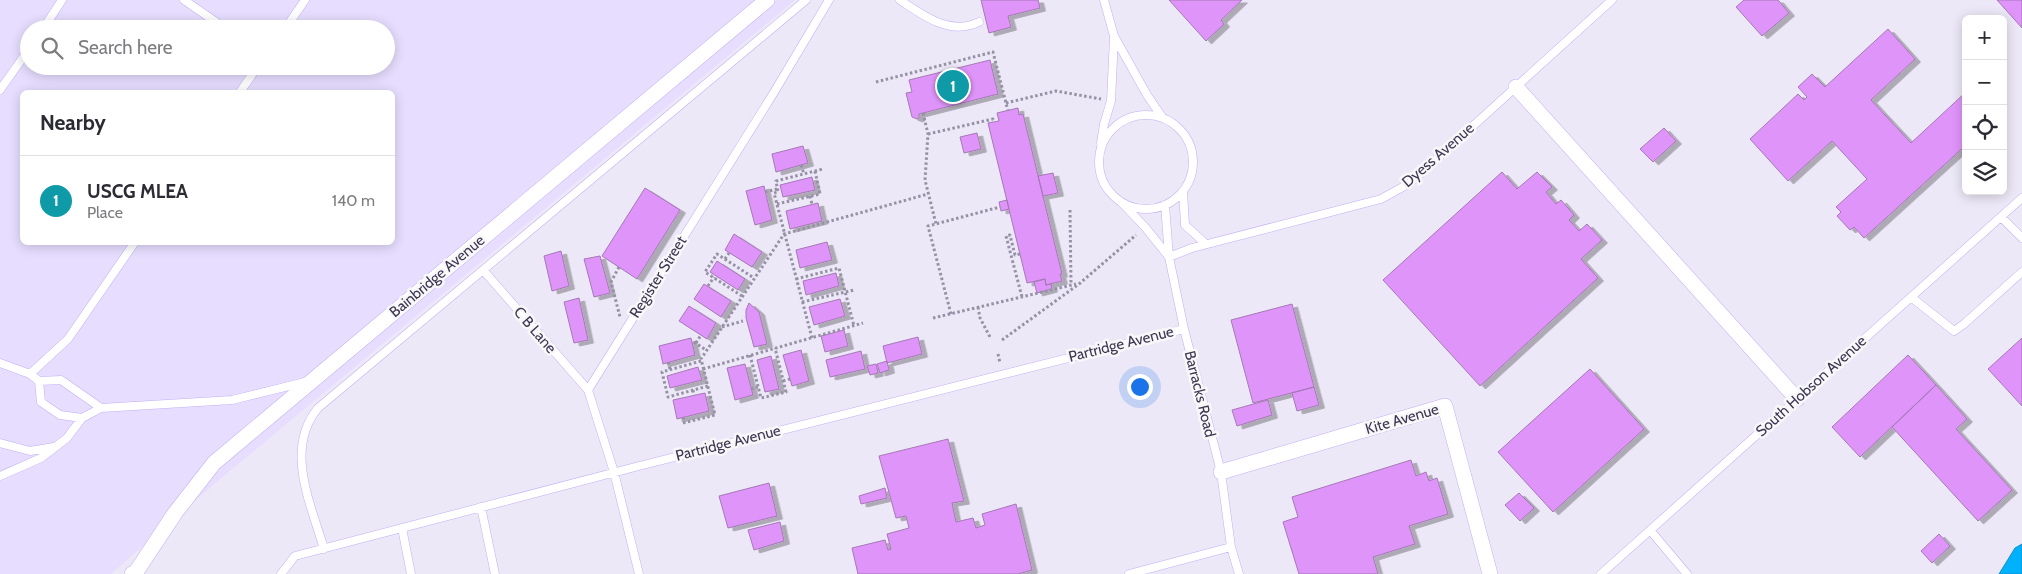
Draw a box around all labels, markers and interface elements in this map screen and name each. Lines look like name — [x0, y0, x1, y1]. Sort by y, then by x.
map controls — [1962, 15, 2007, 195]
button: + — [1962, 15, 2007, 60]
search box — [20, 20, 395, 75]
icon: search — [38, 34, 66, 62]
text: Search here — [78, 36, 172, 59]
button: − — [1962, 60, 2007, 105]
pin: 1 — [937, 67, 969, 105]
button: locate — [1962, 105, 2007, 150]
text: Nearby — [40, 110, 106, 135]
street label: Dyess Avenue — [1398, 119, 1478, 191]
button: layers — [1962, 150, 2007, 195]
text: USCG MLEA — [87, 180, 188, 203]
text: 1 — [53, 191, 59, 210]
text: 140 m — [332, 191, 375, 210]
text: Place — [87, 203, 123, 222]
street label: Bainbridge Avenue — [386, 231, 488, 321]
street label: Register Street — [626, 233, 690, 321]
street label: C B Lane — [510, 303, 560, 357]
street label: Partridge Avenue — [1067, 322, 1176, 366]
street label: South Hobson Avenue — [1752, 332, 1870, 440]
street label: Barracks Road — [1181, 349, 1219, 439]
your location — [1127, 374, 1153, 400]
street label: Kite Avenue — [1363, 400, 1441, 438]
street label: Partridge Avenue — [674, 421, 783, 465]

